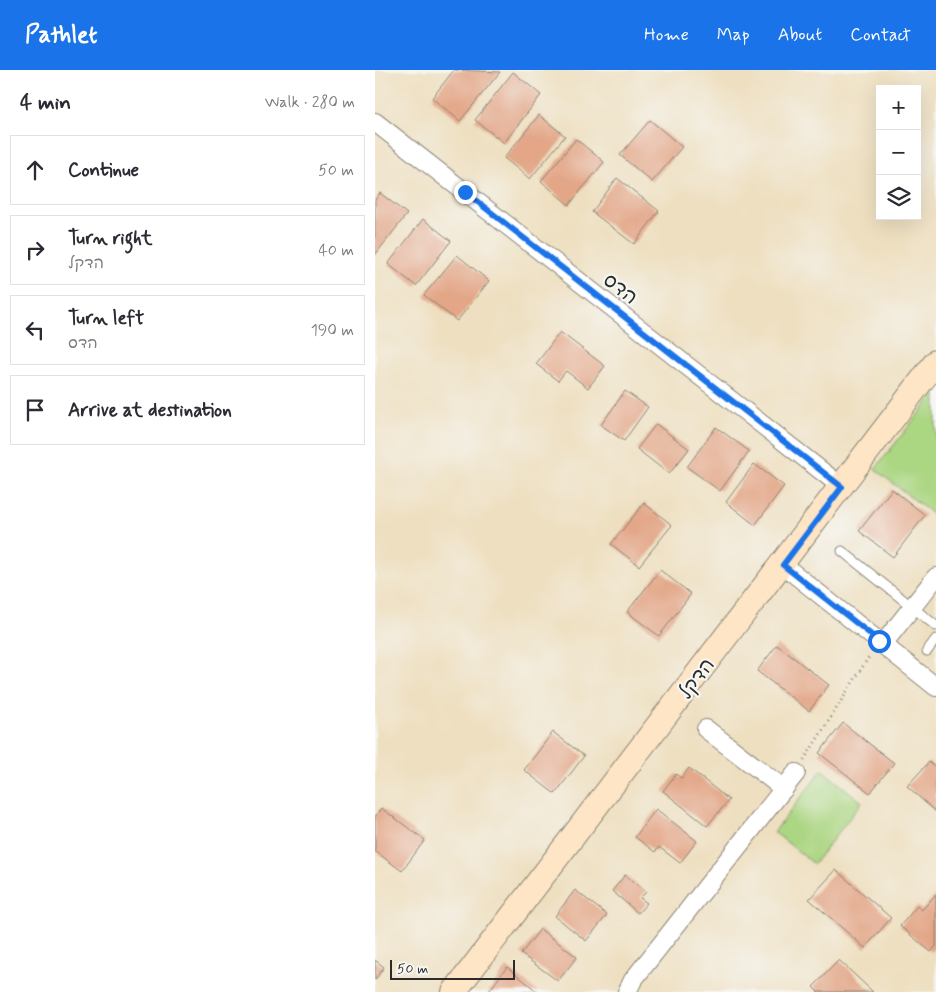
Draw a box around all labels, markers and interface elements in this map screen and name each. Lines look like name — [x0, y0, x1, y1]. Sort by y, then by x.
text: Pathlet — [25, 20, 97, 51]
text: Home — [644, 23, 689, 47]
text: Map — [717, 23, 750, 47]
text: About — [778, 23, 822, 47]
text: Contact — [850, 23, 911, 47]
map controls — [876, 85, 921, 220]
button: + — [876, 85, 921, 130]
text: 4 min — [20, 89, 71, 117]
text: Walk · 280 m — [265, 92, 355, 113]
button: − — [876, 130, 921, 175]
icon: ahead — [21, 156, 49, 184]
text: Continue — [68, 158, 139, 183]
text: 50 m — [318, 160, 354, 181]
button: layers — [876, 175, 921, 220]
route end — [454, 181, 477, 204]
text: Turn right — [68, 226, 152, 251]
icon: right — [21, 236, 49, 264]
text: 40 m — [318, 240, 354, 261]
text: הדקל — [68, 253, 104, 274]
street label: הדס — [597, 267, 643, 311]
text: Turn left — [68, 306, 144, 331]
icon: left — [21, 316, 49, 344]
text: 190 m — [311, 320, 354, 341]
text: הדס — [68, 333, 98, 354]
icon: arrive — [21, 396, 49, 424]
text: Arrive at destination — [68, 398, 232, 423]
route start — [868, 630, 891, 653]
street label: הדקל — [673, 653, 722, 705]
scale bar — [390, 957, 515, 980]
text: 50 m — [397, 960, 428, 978]

